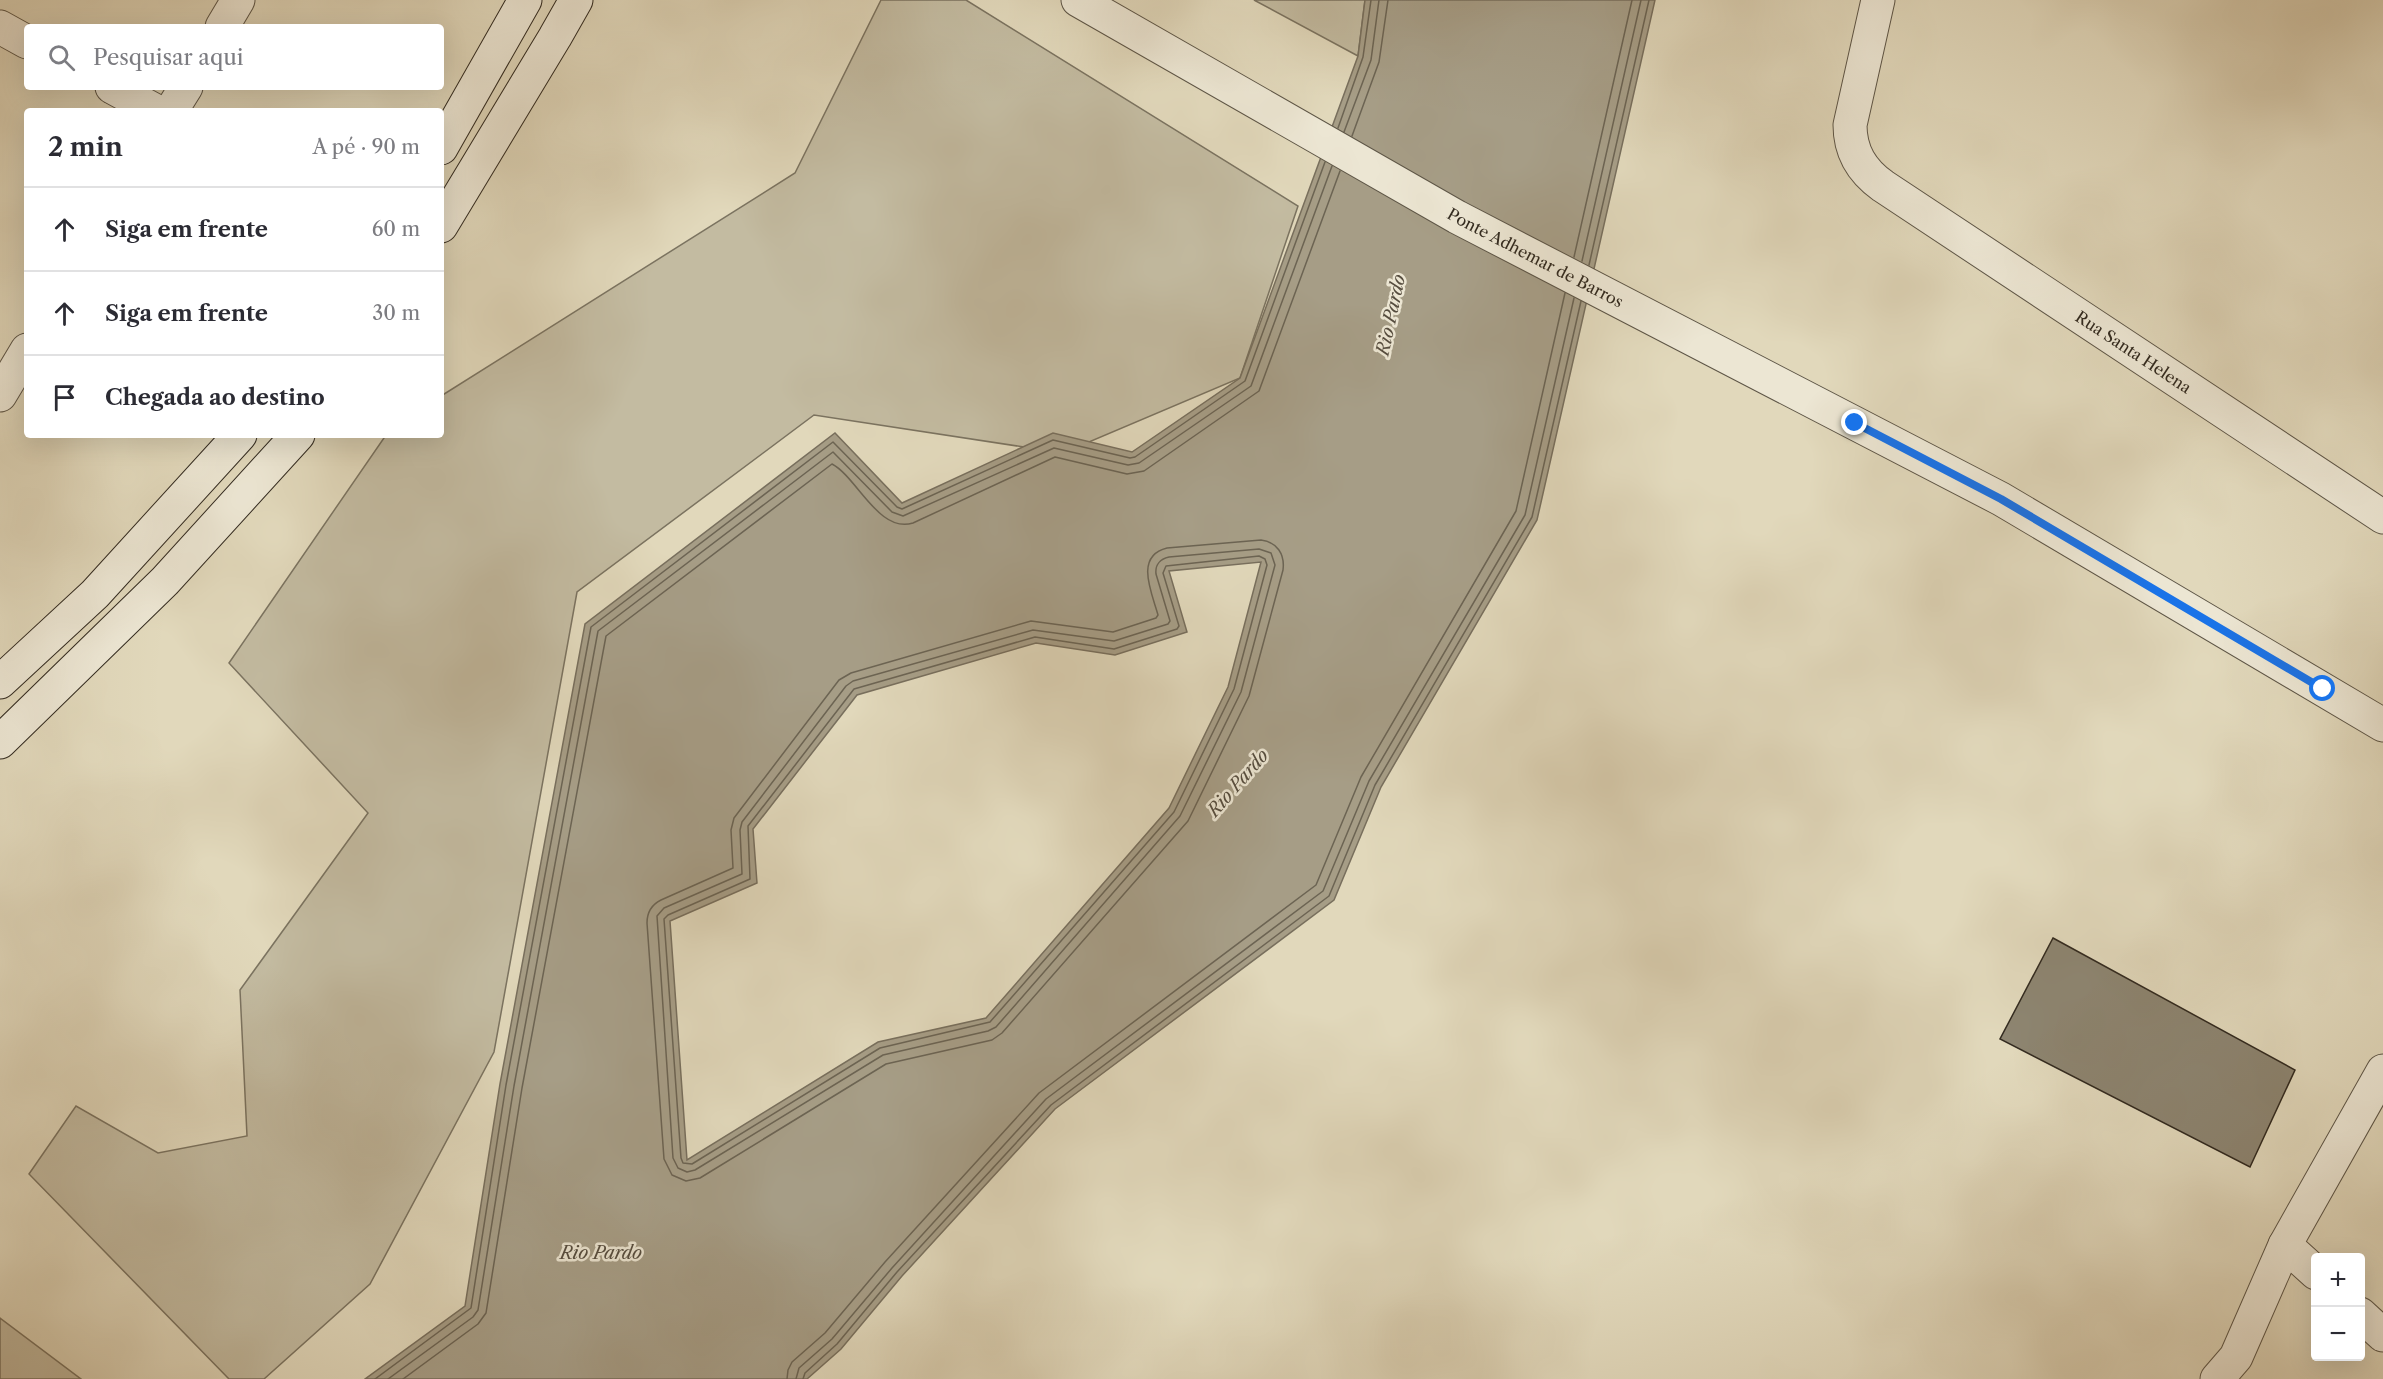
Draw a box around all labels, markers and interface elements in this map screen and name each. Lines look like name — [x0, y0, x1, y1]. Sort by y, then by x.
search box — [24, 24, 444, 90]
icon: search — [45, 41, 78, 74]
text: Pesquisar aqui — [93, 44, 243, 71]
text: 2 min — [48, 131, 123, 163]
text: A pé · 90 m — [312, 135, 420, 159]
street label: Ponte Adhemar de Barros — [1444, 204, 1627, 311]
icon: ahead — [48, 213, 81, 246]
text: Siga em frente — [105, 216, 268, 243]
text: 60 m — [372, 217, 420, 241]
water label: Rio Pardo — [1371, 273, 1410, 359]
icon: ahead — [48, 297, 81, 330]
text: Siga em frente — [105, 300, 268, 327]
text: 30 m — [372, 301, 420, 325]
street label: Rua Santa Helena — [2072, 306, 2196, 398]
icon: arrive — [48, 381, 81, 414]
text: Chegada ao destino — [105, 384, 325, 411]
route end — [1841, 409, 1867, 435]
route start — [2309, 675, 2335, 701]
water label: Rio Pardo — [1201, 745, 1273, 823]
water label: Rio Pardo — [558, 1242, 642, 1264]
map controls — [2311, 1253, 2365, 1361]
button: + — [2311, 1253, 2365, 1307]
button: − — [2311, 1307, 2365, 1361]

